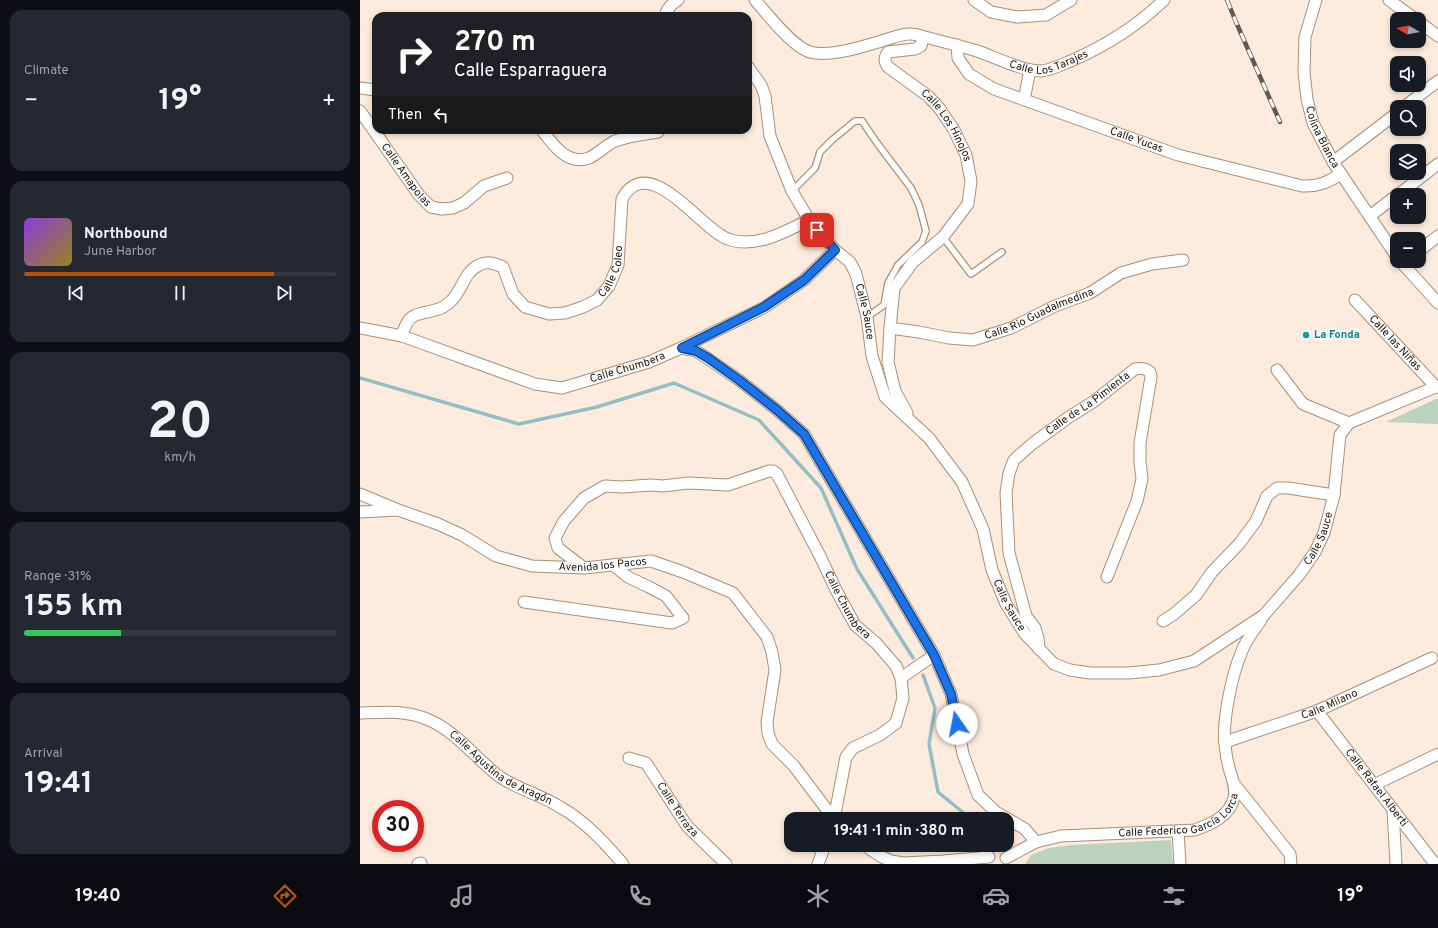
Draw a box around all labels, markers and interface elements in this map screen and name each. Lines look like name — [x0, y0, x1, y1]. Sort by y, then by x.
north arrow — [1390, 12, 1426, 48]
map controls — [1390, 12, 1426, 268]
text: 270 m — [454, 25, 536, 61]
icon: right — [388, 28, 440, 80]
street label: Calle Los Tarajes — [1007, 47, 1091, 78]
button: sound — [1390, 56, 1426, 92]
text: Calle Esparraguera — [454, 60, 607, 83]
text: Climate — [24, 63, 69, 79]
text: 19° — [159, 83, 201, 120]
street label: Calle Los Hinojos — [918, 86, 974, 163]
text: − — [24, 88, 38, 115]
text: + — [322, 88, 336, 115]
button: search — [1390, 100, 1426, 136]
icon: left — [430, 104, 452, 126]
street label: Colina Blanca — [1302, 105, 1342, 171]
text: Then — [388, 106, 422, 125]
street label: Calle Yucas — [1108, 124, 1165, 156]
street label: Calle Amapolas — [378, 141, 434, 210]
button: layers — [1390, 144, 1426, 180]
button: + — [1390, 188, 1426, 224]
pin — [800, 213, 834, 247]
icon: arrive — [806, 219, 828, 241]
text: Northbound — [84, 225, 168, 244]
button: − — [1390, 232, 1426, 268]
text: June Harbor — [84, 244, 157, 260]
street label: Calle Coleo — [595, 245, 626, 301]
icon: previous — [65, 282, 87, 304]
icon: pause — [169, 282, 191, 304]
icon: next — [273, 282, 295, 304]
street label: Calle Sauce — [852, 282, 877, 341]
street label: Calle Rio Guadalmedina — [983, 285, 1097, 343]
street label: Calle las Niñas — [1366, 312, 1425, 374]
place label: La Fonda — [1314, 328, 1360, 342]
marker: La Fonda — [1301, 330, 1311, 340]
street label: Calle Chumbera — [588, 349, 668, 386]
street label: Calle de La Pimienta — [1043, 369, 1133, 439]
text: 20 — [147, 391, 213, 457]
text: km/h — [164, 450, 196, 466]
street label: Calle Sauce — [1301, 510, 1336, 568]
street label: Avenida los Pacos — [558, 554, 647, 575]
text: Range · 31% — [24, 569, 91, 585]
street label: Calle Chumbera — [821, 569, 874, 642]
street label: Calle Sauce — [990, 577, 1029, 634]
text: 155 km — [24, 589, 123, 626]
street label: Calle Milano — [1299, 686, 1360, 723]
position arrow — [936, 703, 978, 745]
street label: Calle Agustina de Aragón — [446, 728, 554, 808]
text: Arrival — [24, 746, 63, 762]
street label: Calle Rafael Alberti — [1342, 746, 1411, 830]
text: 19:41 — [24, 766, 93, 803]
street label: Calle Terraza — [653, 780, 701, 840]
street label: Calle Federico García Lorca — [1118, 792, 1242, 840]
speed limit sign: 30 — [372, 800, 424, 852]
text: 19:41 · 1 min · 380 m — [834, 822, 964, 841]
icon: directions — [271, 882, 299, 910]
icon: music — [448, 882, 476, 910]
icon: phone — [626, 882, 654, 910]
icon: climate — [804, 882, 832, 910]
icon: car — [982, 882, 1010, 910]
icon: filters — [1160, 882, 1188, 910]
text: 19:40 — [75, 885, 121, 908]
text: 19° — [1337, 885, 1363, 908]

